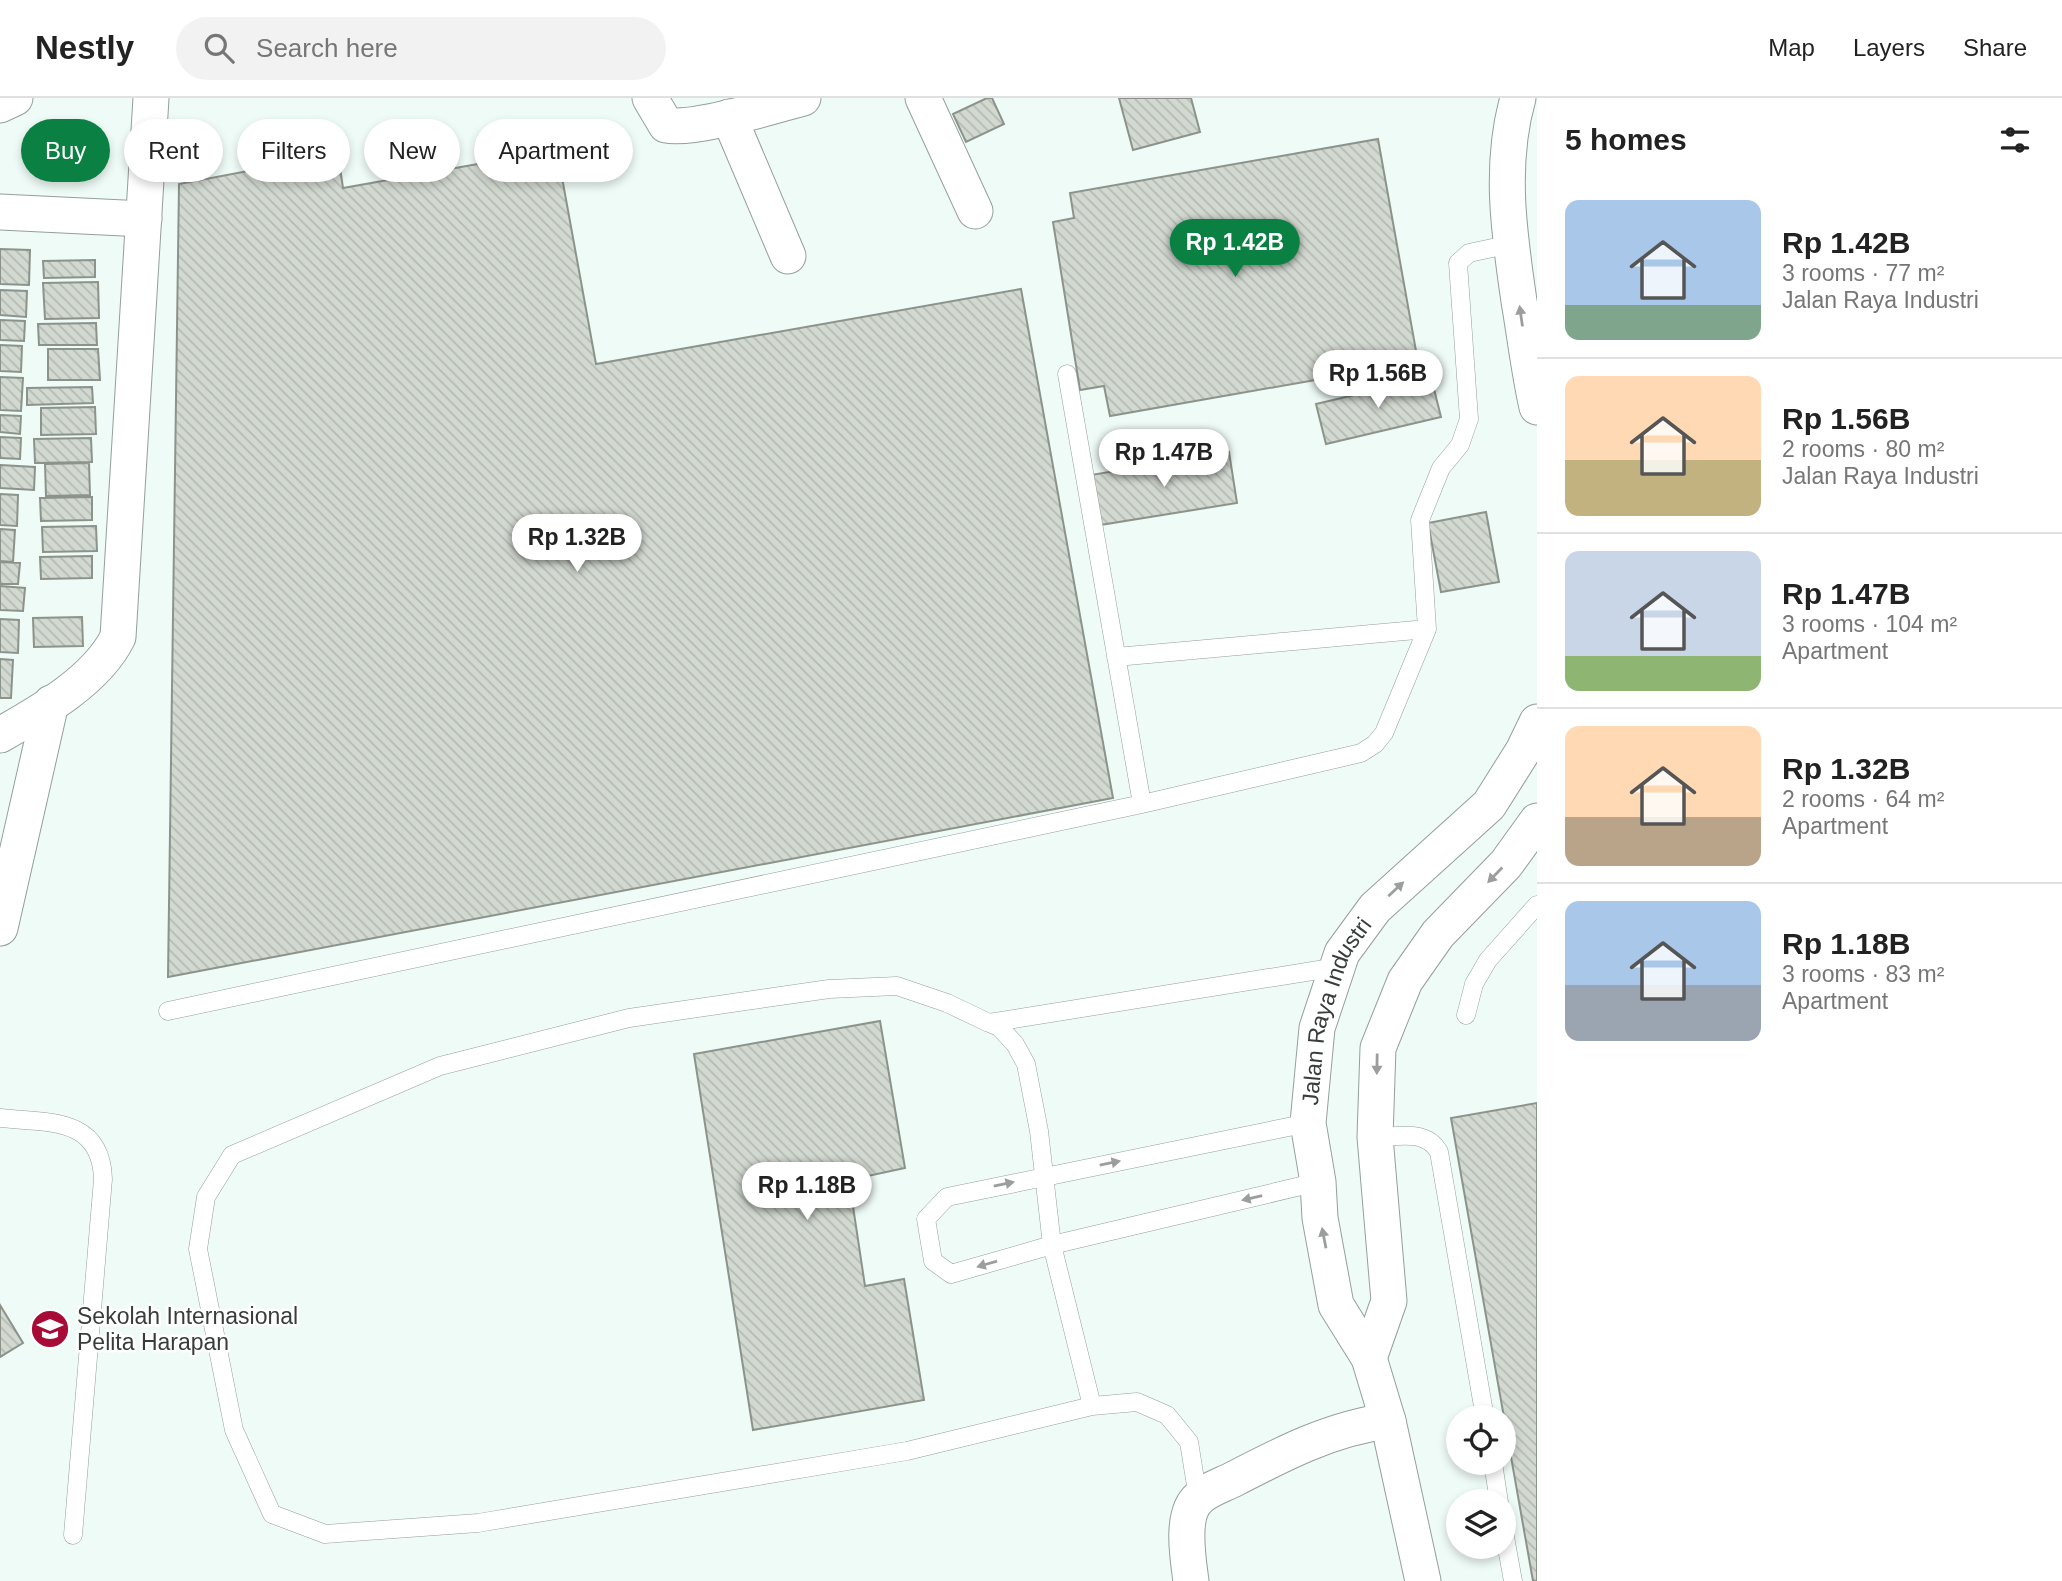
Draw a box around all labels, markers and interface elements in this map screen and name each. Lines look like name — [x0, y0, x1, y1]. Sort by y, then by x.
search box — [176, 17, 666, 80]
text: Nestly — [35, 29, 134, 66]
icon: search — [200, 29, 238, 67]
text: Search here — [256, 33, 398, 63]
text: Map — [1768, 34, 1815, 61]
text: Layers — [1853, 34, 1925, 61]
text: Share — [1963, 34, 2027, 61]
chip: Buy — [21, 119, 110, 182]
chip: Rent — [124, 119, 223, 182]
chip: Filters — [237, 119, 350, 182]
chip: New — [364, 119, 460, 182]
chip: Apartment — [474, 119, 633, 182]
icon: filters — [1996, 121, 2034, 159]
text: 5 homes — [1565, 123, 1687, 156]
pin: Rp 1.42B — [1163, 220, 1307, 279]
text: Rp 1.42B — [1782, 226, 1910, 259]
icon: home — [1621, 228, 1705, 312]
text: Rp 1.42B — [1186, 229, 1284, 255]
text: 3 rooms · 77 m² — [1782, 260, 1944, 286]
text: Jalan Raya Industri — [1782, 287, 1979, 313]
one-way arrow — [1516, 305, 1527, 327]
pin: Rp 1.56B — [1306, 350, 1450, 410]
text: Rp 1.56B — [1329, 360, 1427, 386]
text: Rp 1.56B — [1782, 402, 1910, 435]
icon: home — [1621, 404, 1705, 488]
pin: Rp 1.47B — [1092, 430, 1236, 489]
text: 2 rooms · 80 m² — [1782, 436, 1944, 462]
text: Rp 1.47B — [1115, 439, 1213, 465]
text: Jalan Raya Industri — [1782, 463, 1979, 489]
pin: Rp 1.32B — [505, 514, 649, 574]
text: Rp 1.32B — [528, 524, 626, 550]
text: Rp 1.47B — [1782, 577, 1910, 610]
icon: home — [1621, 579, 1705, 663]
text: 3 rooms · 104 m² — [1782, 611, 1957, 637]
text: Apartment — [1782, 638, 1888, 664]
text: Rp 1.32B — [1782, 752, 1910, 785]
icon: home — [1621, 754, 1705, 838]
text: 2 rooms · 64 m² — [1782, 786, 1944, 812]
text: Apartment — [1782, 813, 1888, 839]
one-way arrow — [1488, 866, 1504, 883]
one-way arrow — [1387, 881, 1405, 897]
street label: Jalan Raya Industri — [1297, 913, 1377, 1106]
text: Rp 1.18B — [1782, 927, 1910, 960]
icon: home — [1621, 929, 1705, 1013]
text: 3 rooms · 83 m² — [1782, 961, 1944, 987]
text: Apartment — [1782, 988, 1888, 1014]
one-way arrow — [1371, 1053, 1383, 1075]
one-way arrow — [1099, 1157, 1121, 1168]
pin: Rp 1.18B — [735, 1162, 879, 1222]
text: Rp 1.18B — [758, 1172, 856, 1198]
one-way arrow — [993, 1179, 1015, 1190]
one-way arrow — [1241, 1193, 1263, 1204]
one-way arrow — [1318, 1227, 1329, 1249]
one-way arrow — [976, 1259, 998, 1270]
place label: Sekolah Internasional Pelita Harapan — [77, 1303, 298, 1355]
school or university icon: Sekolah Internasional Pelita Harapan — [29, 1308, 71, 1350]
map controls — [1446, 1405, 1516, 1559]
button: locate — [1446, 1405, 1516, 1475]
button: layers — [1446, 1489, 1516, 1559]

